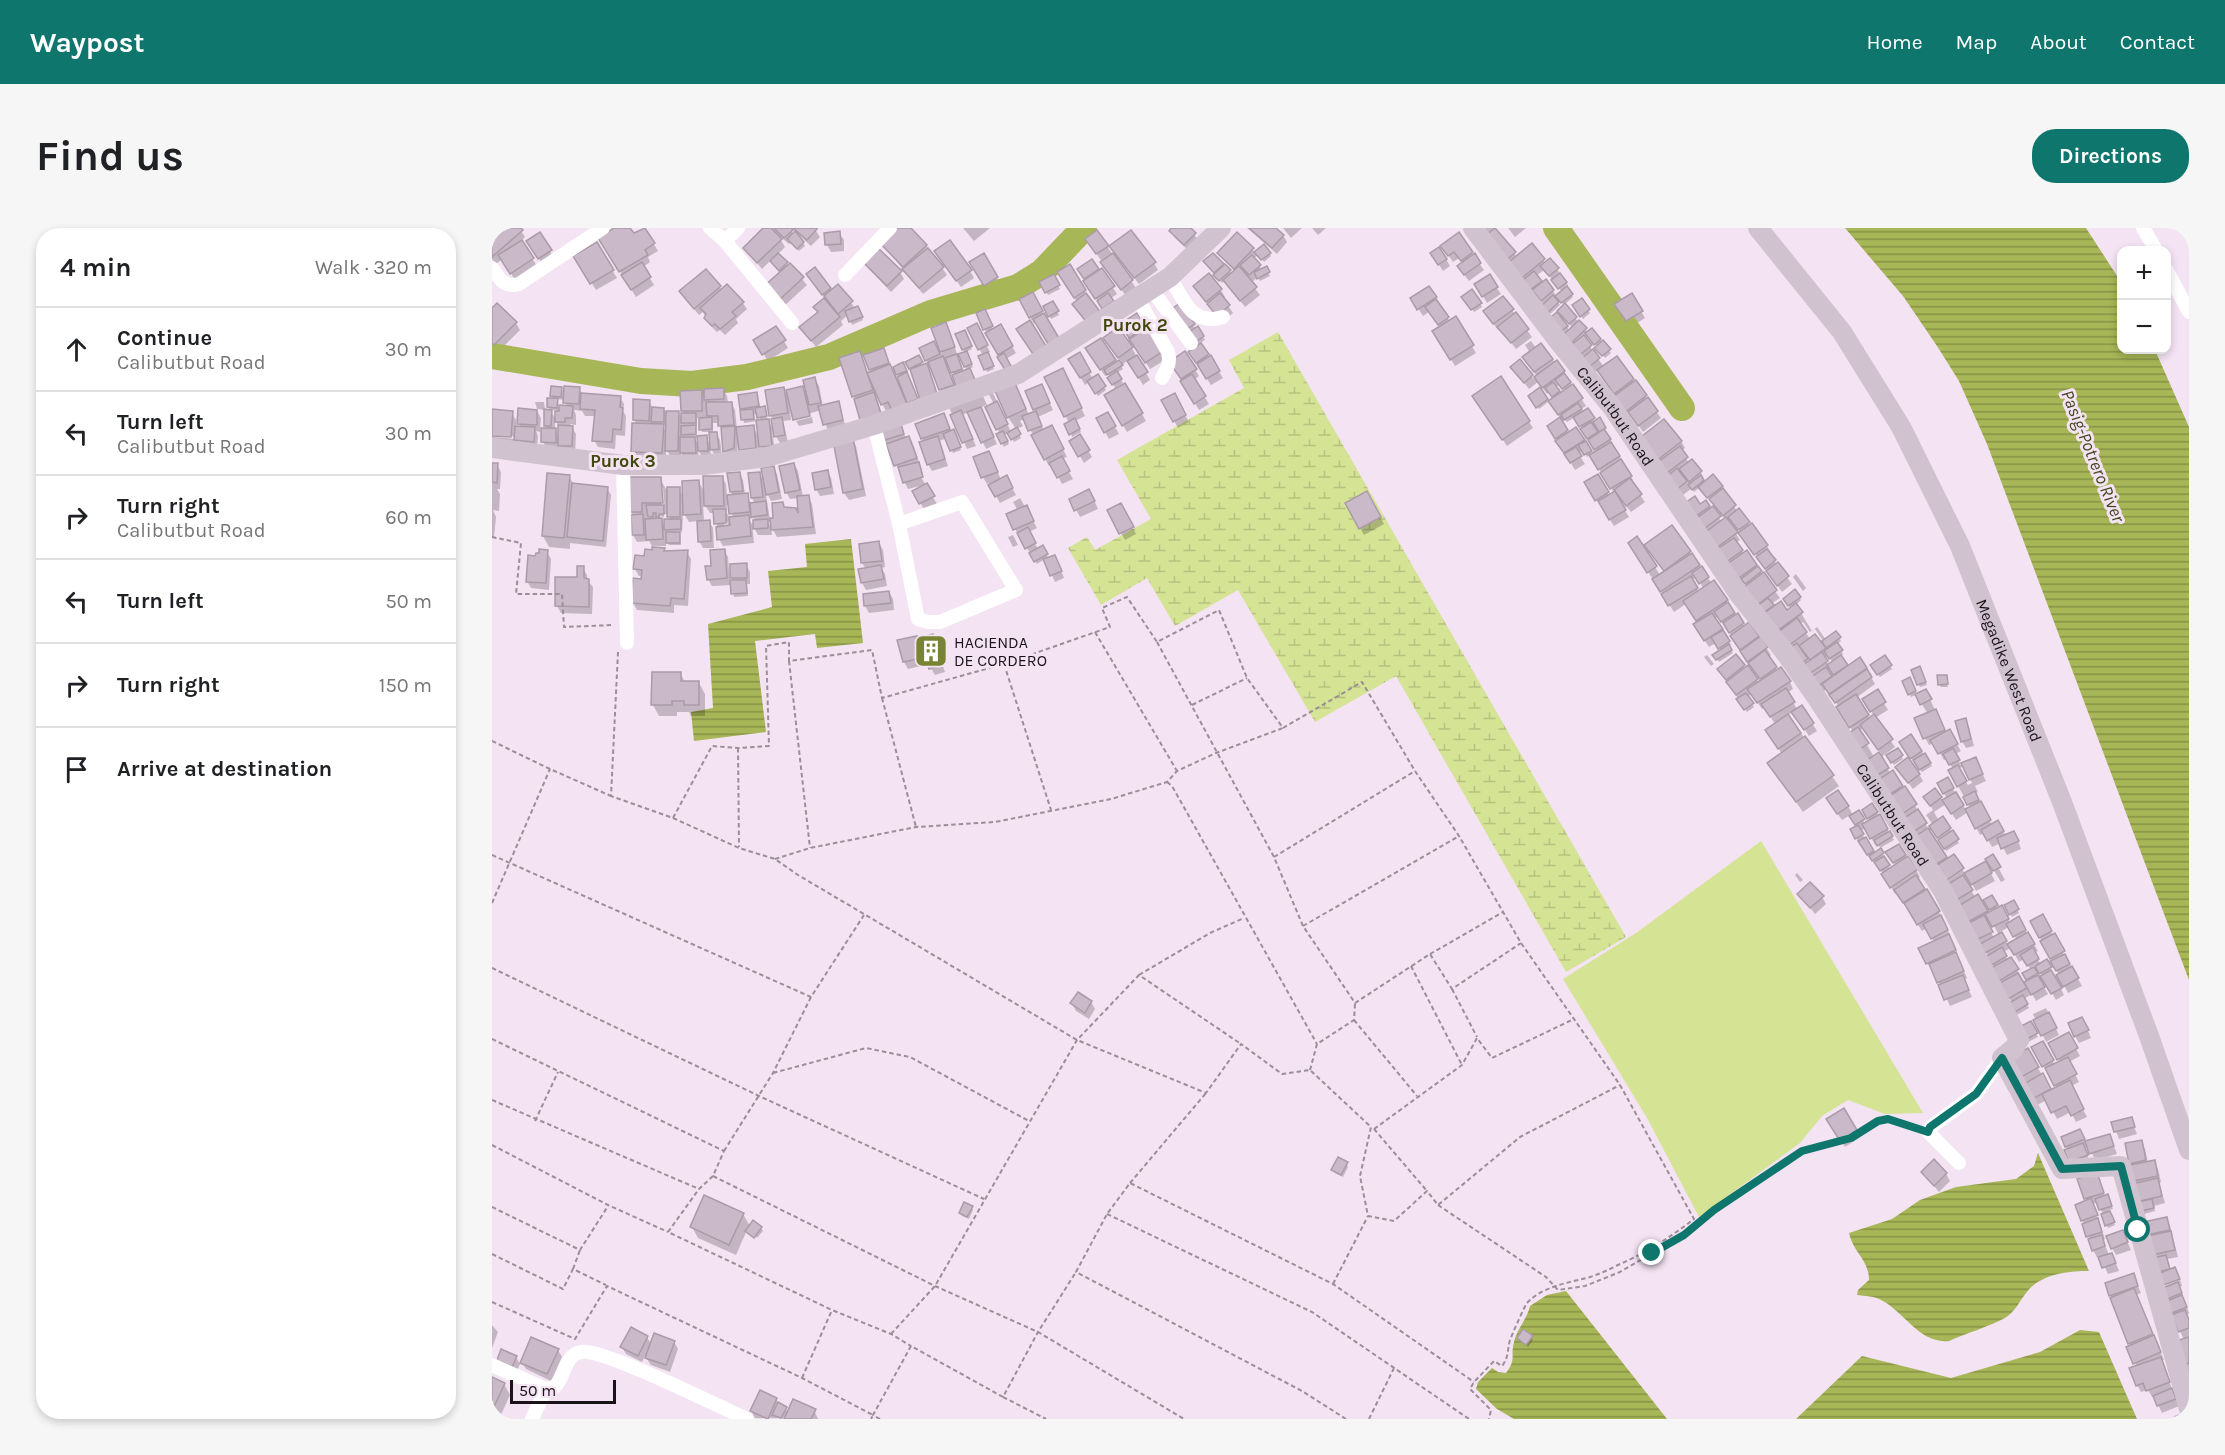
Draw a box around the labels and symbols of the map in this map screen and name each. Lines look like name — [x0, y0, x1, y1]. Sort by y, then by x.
district label: Purok 2 — [1102, 314, 1168, 336]
street label: Calibutbut Road — [1573, 362, 1658, 469]
water label: Pasig-Potrero River — [2056, 387, 2130, 526]
district label: Purok 3 — [590, 450, 656, 472]
street label: Megadike West Road — [1972, 596, 2046, 744]
building icon: HACIENDA DE CORDERO — [913, 633, 949, 669]
place label: HACIENDA DE CORDERO — [954, 633, 1047, 670]
street label: Calibutbut Road — [1853, 760, 1934, 870]
route start — [2124, 1216, 2150, 1242]
route end — [1638, 1239, 1664, 1265]
scale bar — [510, 1377, 616, 1404]

